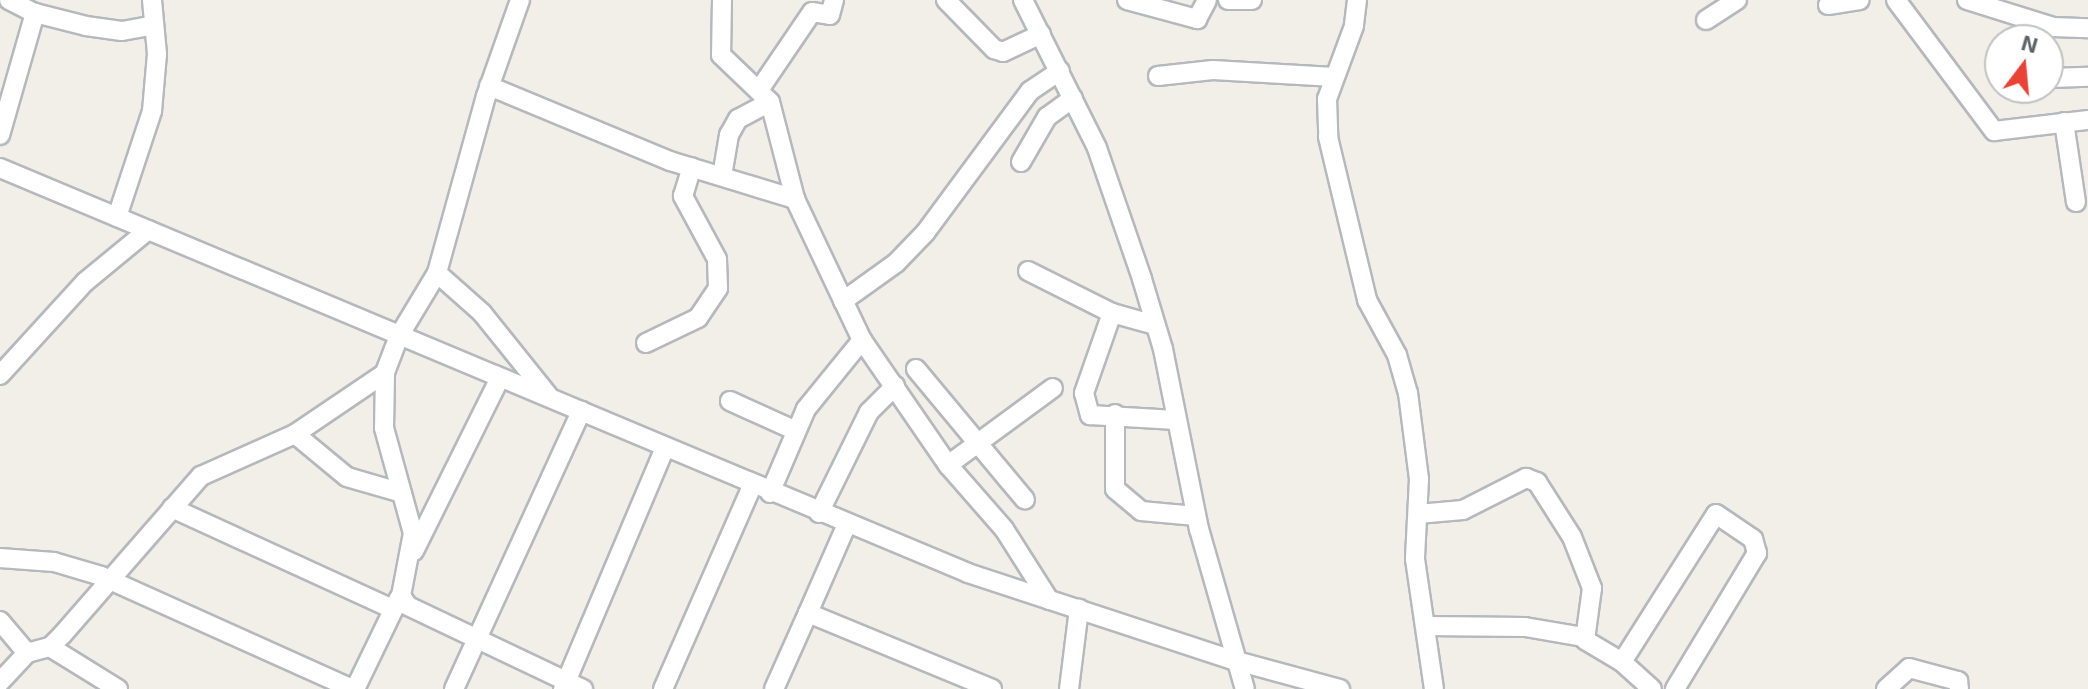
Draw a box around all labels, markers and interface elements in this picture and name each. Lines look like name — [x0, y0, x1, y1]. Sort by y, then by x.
north arrow — [1984, 24, 2064, 104]
text: N — [2019, 28, 2041, 58]

